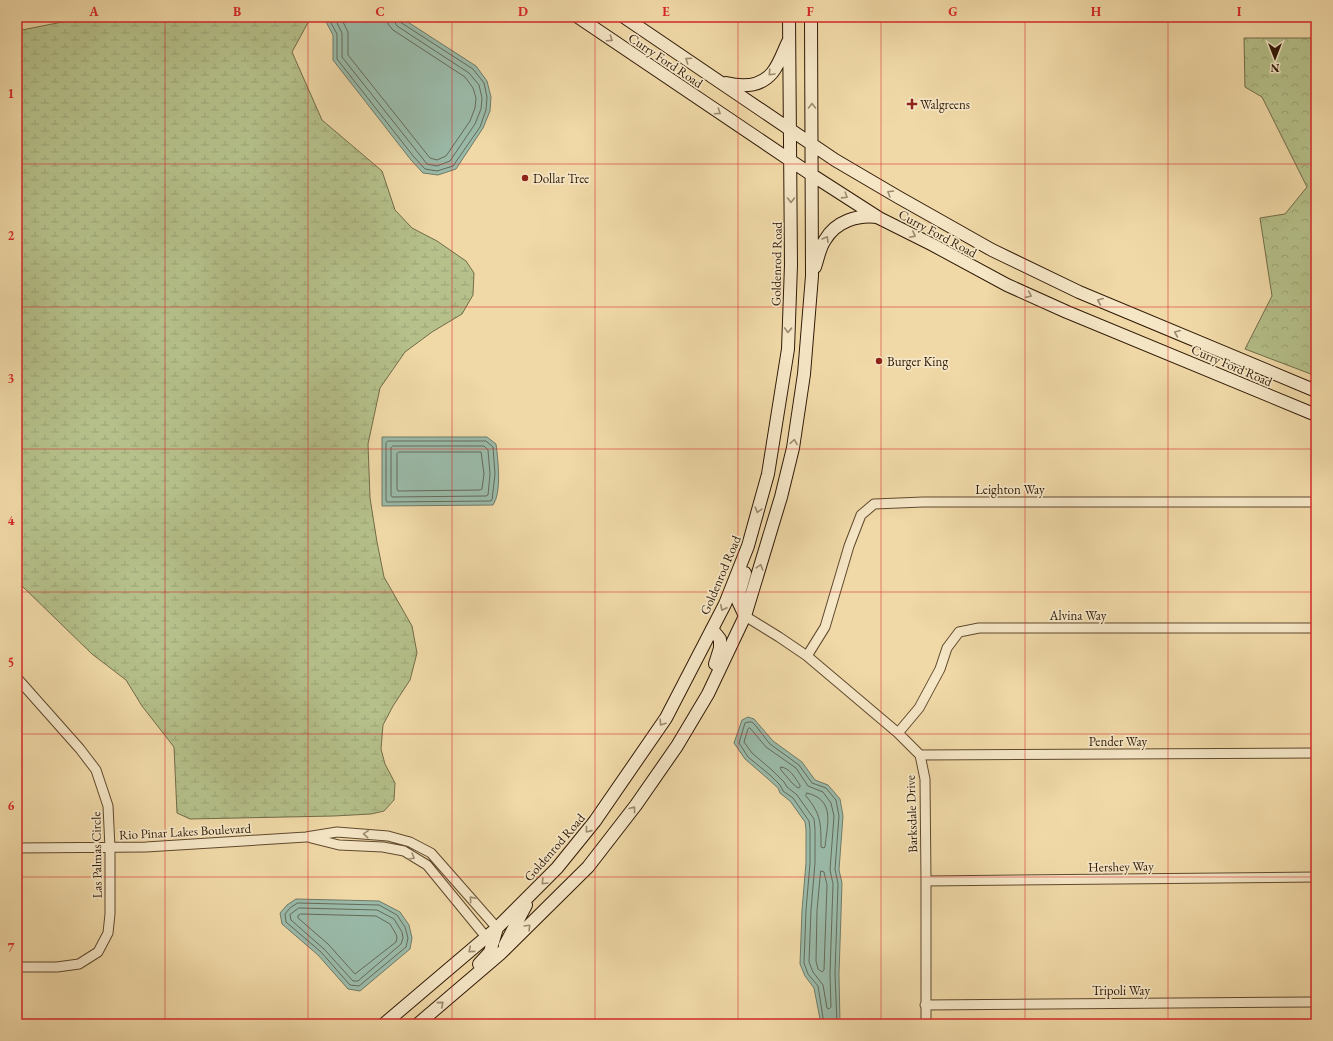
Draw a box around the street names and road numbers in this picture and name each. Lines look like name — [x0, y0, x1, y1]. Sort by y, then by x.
street label: Curry Ford Road — [625, 29, 707, 92]
street label: Curry Ford Road — [896, 206, 980, 261]
street label: Goldenrod Road — [767, 221, 786, 306]
street label: Curry Ford Road — [1189, 341, 1275, 390]
street label: Leighton Way — [975, 481, 1045, 498]
street label: Goldenrod Road — [696, 533, 745, 617]
street label: Alvina Way — [1048, 607, 1107, 624]
street label: Pender Way — [1089, 733, 1148, 750]
street label: Barksdale Drive — [902, 775, 921, 853]
street label: Goldenrod Road — [520, 810, 589, 885]
street label: Las Palmas Circle — [87, 811, 106, 899]
street label: Rio Pinar Lakes Boulevard — [119, 820, 252, 843]
street label: Hershey Way — [1088, 857, 1154, 876]
street label: Tripoli Way — [1092, 982, 1150, 999]

